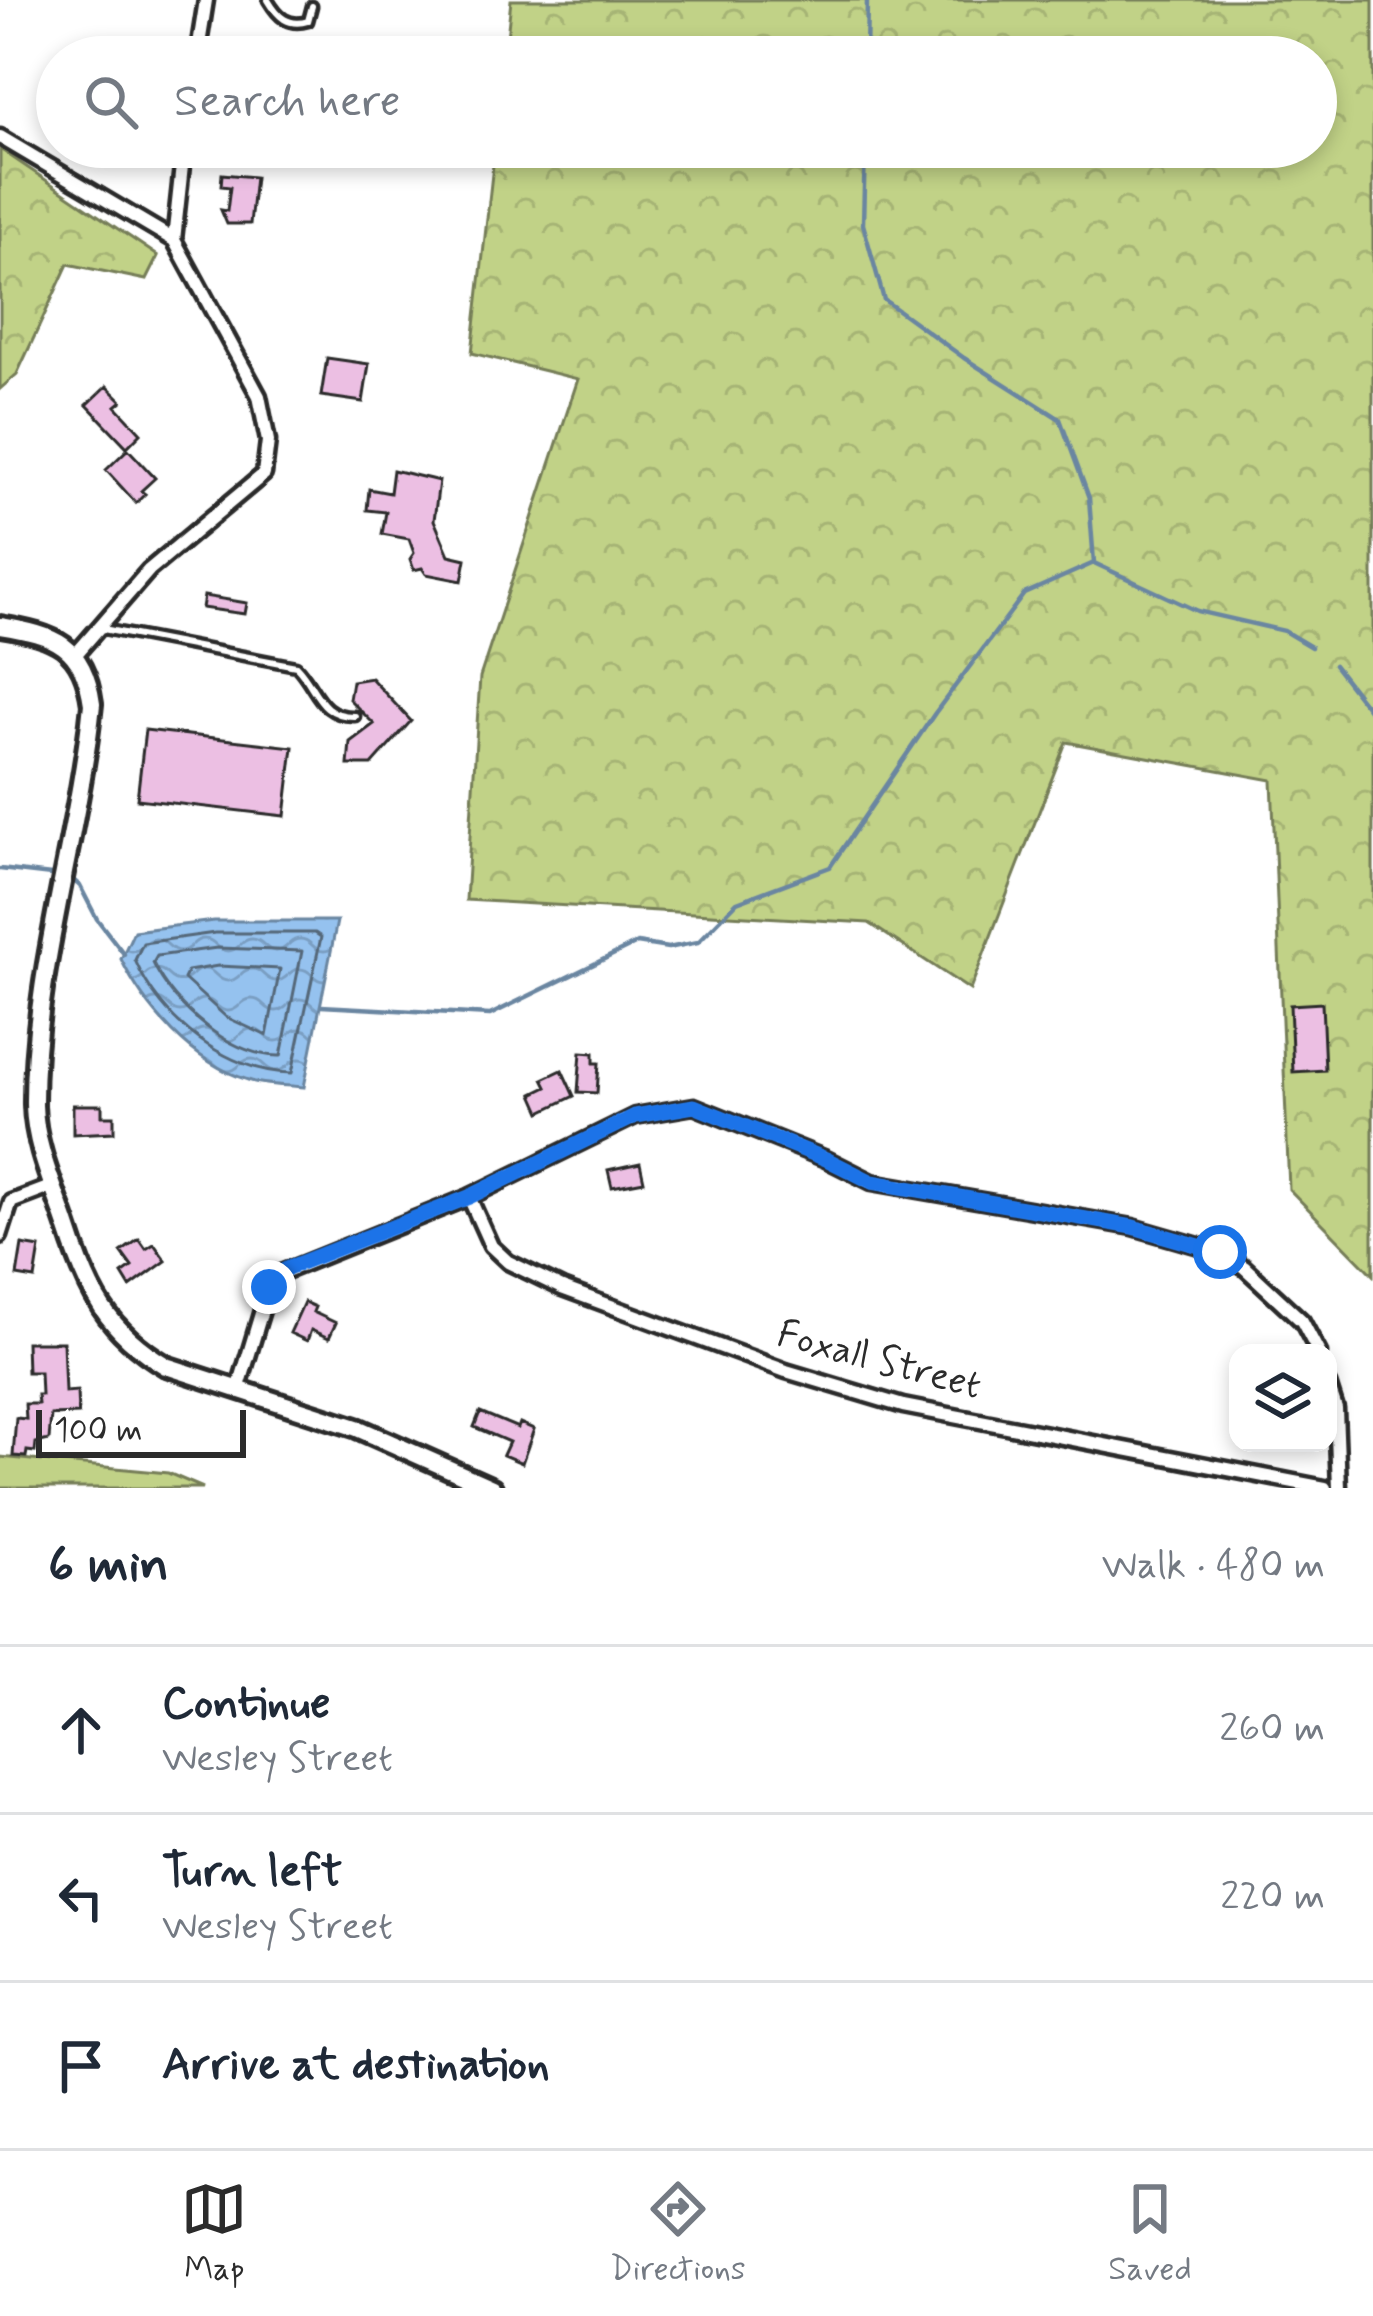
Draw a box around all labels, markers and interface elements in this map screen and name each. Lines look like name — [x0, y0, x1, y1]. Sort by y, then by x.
search box — [36, 36, 1337, 168]
icon: search — [78, 69, 144, 135]
text: Search here — [174, 73, 401, 132]
route start — [1193, 1225, 1247, 1279]
route end — [242, 1260, 296, 1314]
street label: Foxall Street — [771, 1309, 987, 1413]
map controls — [1229, 1344, 1337, 1452]
button: layers — [1229, 1344, 1337, 1452]
scale bar — [36, 1404, 246, 1457]
text: 100 m — [54, 1409, 143, 1453]
text: 6 min — [48, 1533, 169, 1599]
text: Walk · 480 m — [1102, 1541, 1325, 1592]
text: Continue — [162, 1675, 330, 1734]
icon: ahead — [48, 1697, 114, 1763]
text: 260 m — [1219, 1704, 1325, 1755]
text: Wesley Street — [162, 1734, 393, 1785]
text: Turn left — [162, 1843, 342, 1902]
icon: left — [48, 1865, 114, 1931]
text: 220 m — [1220, 1872, 1325, 1923]
text: Wesley Street — [162, 1902, 393, 1953]
icon: arrive — [48, 2033, 114, 2099]
text: Arrive at destination — [162, 2036, 550, 2095]
tab: Map — [181, 2176, 247, 2292]
tab: Directions — [610, 2176, 746, 2292]
tab: Saved — [1108, 2176, 1192, 2292]

